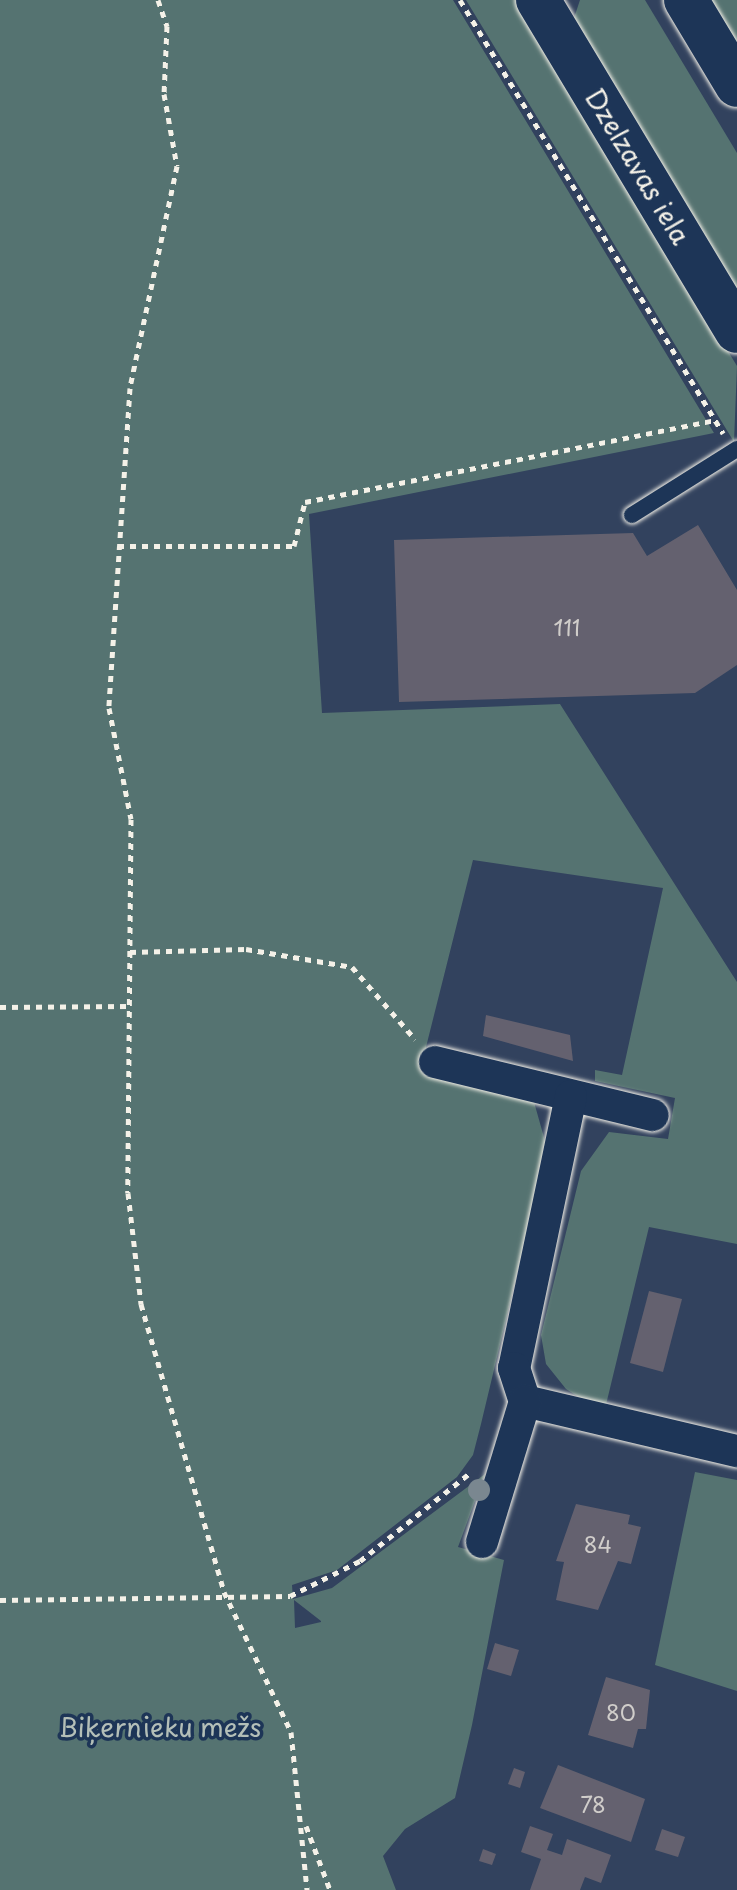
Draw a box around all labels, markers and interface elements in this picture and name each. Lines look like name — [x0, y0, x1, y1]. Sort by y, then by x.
street label: Dzelzavas iela — [579, 82, 697, 250]
house number: 111 — [554, 614, 580, 640]
house number: 84 — [584, 1531, 612, 1557]
house number: 80 — [606, 1699, 636, 1725]
park label: Biķernieku mežs — [57, 1711, 263, 1743]
house number: 78 — [580, 1791, 606, 1817]

